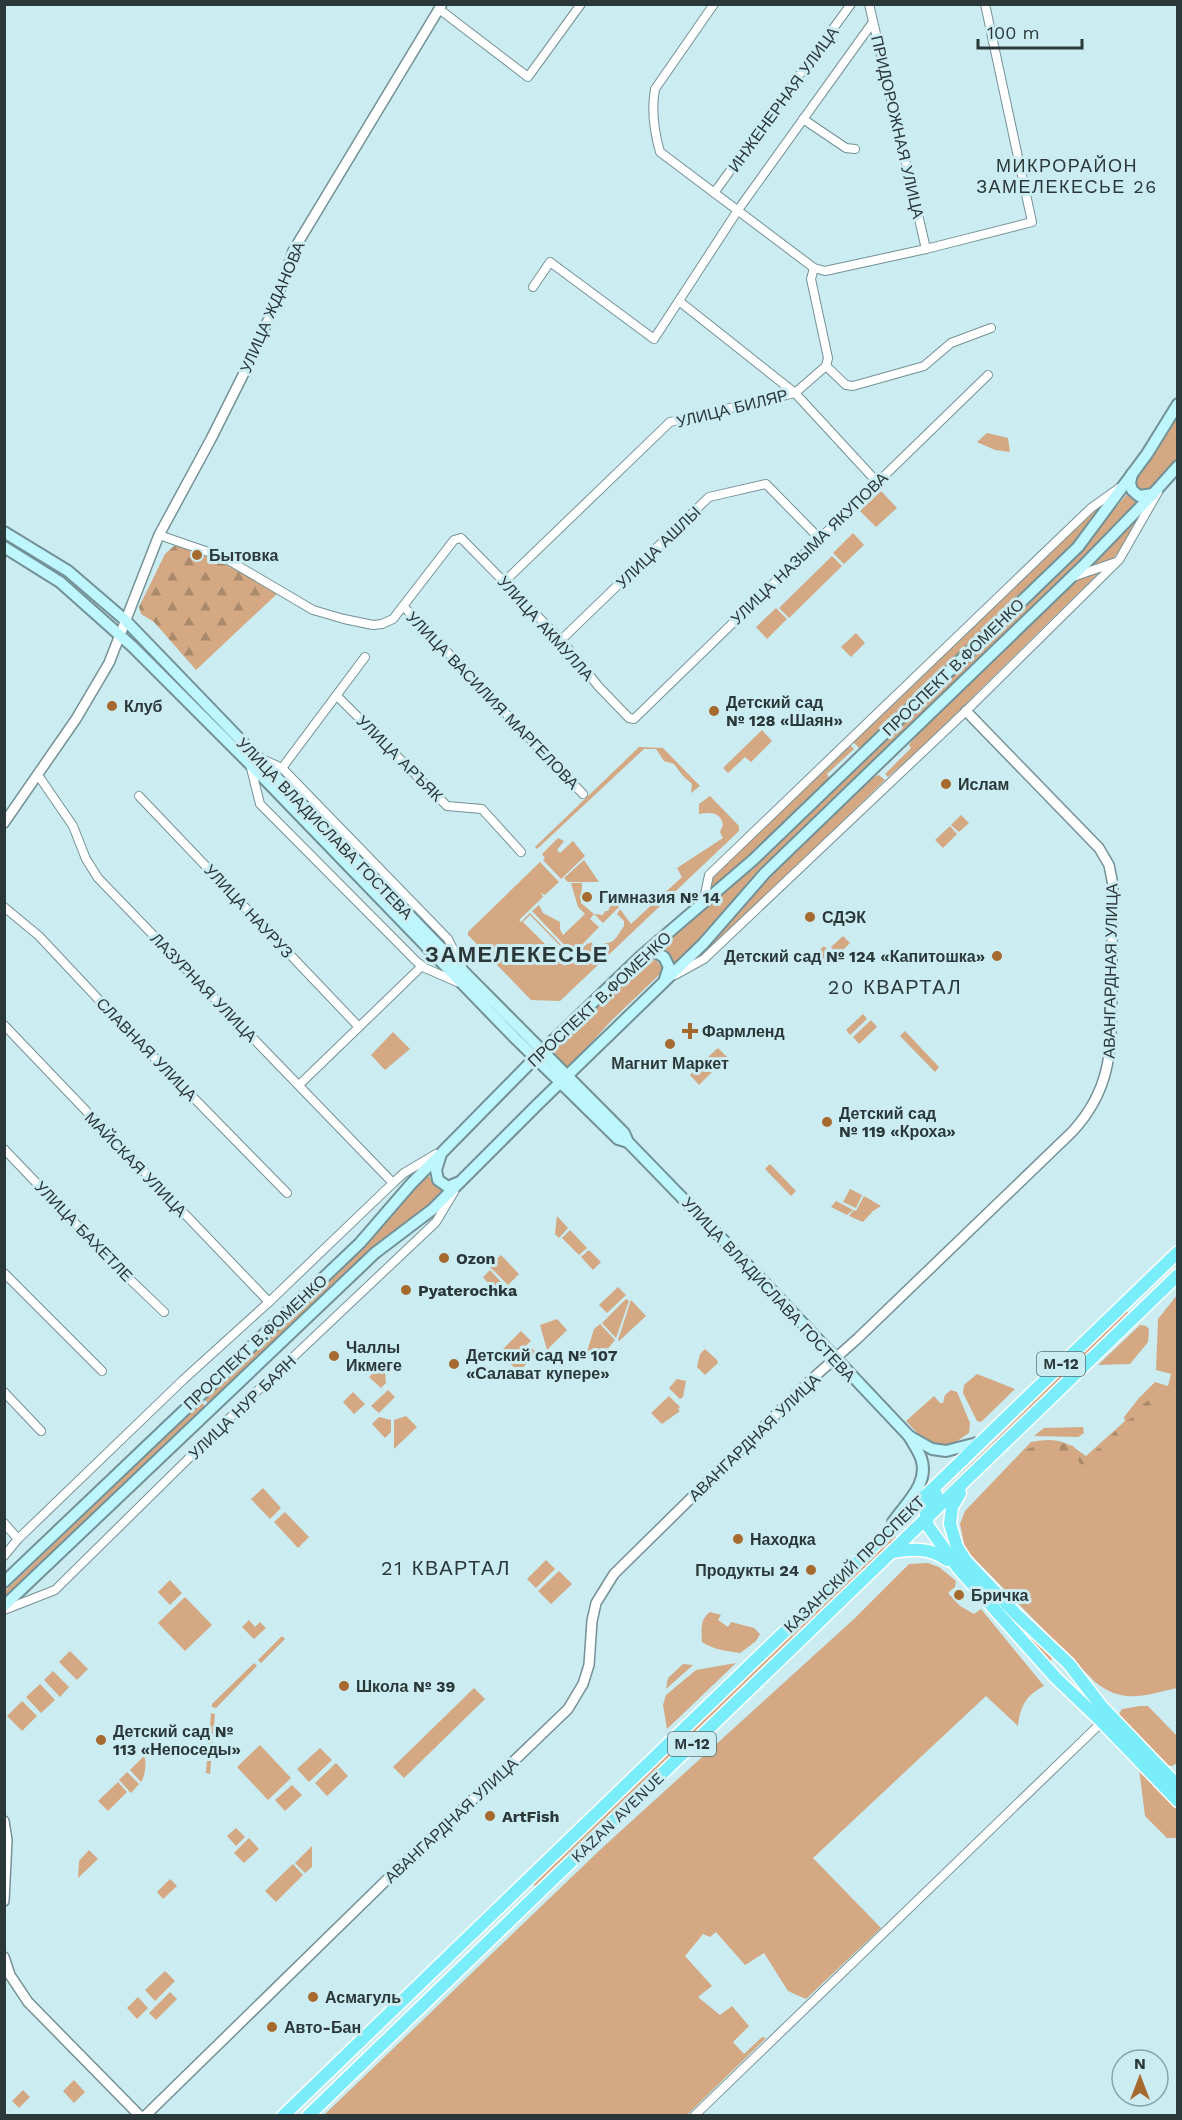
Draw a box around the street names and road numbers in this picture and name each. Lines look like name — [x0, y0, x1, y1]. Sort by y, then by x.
street label: ИНЖЕНЕРНАЯ УЛИЦА — [724, 23, 843, 176]
street label: ПРИДОРОЖНАЯ УЛИЦА — [867, 34, 928, 221]
street label: УЛИЦА ЖДАНОВА — [236, 238, 309, 376]
street label: УЛИЦА БИЛЯР — [674, 385, 790, 432]
street label: УЛИЦА НАЗЫМА ЯКУПОВА — [727, 468, 892, 628]
street label: УЛИЦА АШЛЫ — [612, 502, 704, 592]
street label: УЛИЦА АКМУЛЛА — [494, 572, 598, 685]
street label: ПРОСПЕКТ В.ФОМЕНКО — [879, 595, 1028, 740]
street label: УЛИЦА ВАСИЛИЯ МАРГЕЛОВА — [402, 607, 583, 793]
street label: УЛИЦА АРЪЯК — [353, 711, 447, 806]
street label: УЛИЦА ВЛАДИСЛАВА ГОСТЕВА — [233, 734, 417, 923]
street label: УЛИЦА НАУРУЗ — [200, 861, 297, 962]
street label: АВАНГАРДНАЯ УЛИЦА — [1099, 883, 1122, 1059]
street label: ПРОСПЕКТ В.ФОМЕНКО — [524, 928, 675, 1071]
street label: ЛАЗУРНАЯ УЛИЦА — [147, 929, 261, 1046]
street label: СЛАВНАЯ УЛИЦА — [92, 994, 201, 1105]
street label: МАЙСКАЯ УЛИЦА — [81, 1108, 191, 1221]
street label: УЛИЦА БАХЕТЛЕ — [31, 1177, 136, 1286]
street label: УЛИЦА ВЛАДИСЛАВА ГОСТЕВА — [678, 1193, 859, 1386]
street label: ПРОСПЕКТ В.ФОМЕНКО — [180, 1271, 331, 1414]
street label: УЛИЦА НУР БАЯН — [185, 1351, 300, 1463]
road number: М-12 — [1037, 1352, 1085, 1376]
street label: АВАНГАРДНАЯ УЛИЦА — [685, 1369, 824, 1505]
street label: КАЗАНСКИЙ ПРОСПЕКТ — [780, 1492, 929, 1637]
road number: М-12 — [668, 1732, 716, 1756]
street label: АВАНГАРДНАЯ УЛИЦА — [381, 1753, 522, 1887]
street label: KAZAN AVENUE — [567, 1768, 668, 1866]

